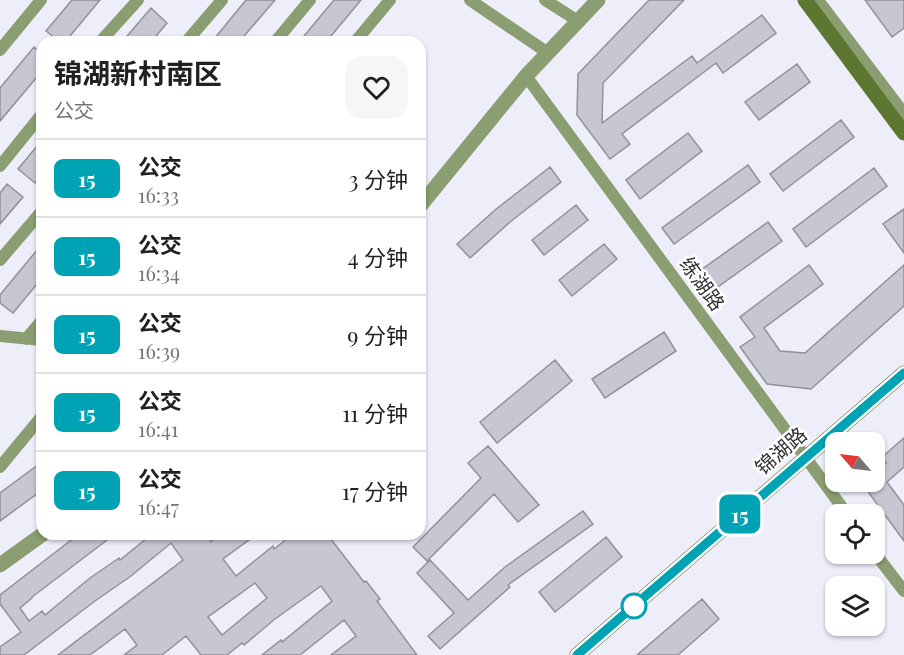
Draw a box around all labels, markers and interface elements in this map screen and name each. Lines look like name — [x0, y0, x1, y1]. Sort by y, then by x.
text: 锦湖新村南区 — [54, 54, 222, 91]
button: heart — [345, 56, 408, 119]
text: 公交 — [54, 96, 94, 123]
text: 公交 — [138, 151, 182, 181]
text: 15 — [78, 164, 96, 192]
text: 3 分钟 — [349, 164, 408, 194]
text: 16:33 — [138, 181, 179, 208]
text: 公交 — [138, 229, 182, 259]
text: 15 — [78, 242, 96, 270]
text: 4 分钟 — [348, 242, 408, 272]
street label: 练湖路 — [675, 251, 732, 315]
text: 16:34 — [138, 259, 180, 286]
text: 公交 — [138, 307, 182, 337]
text: 15 — [78, 320, 96, 348]
text: 9 分钟 — [347, 320, 408, 350]
text: 16:39 — [138, 337, 180, 364]
text: 公交 — [138, 385, 182, 415]
text: 15 — [78, 398, 96, 426]
text: 11 分钟 — [342, 398, 408, 428]
text: 16:41 — [138, 415, 178, 442]
street label: 锦湖路 — [749, 420, 812, 480]
north arrow — [825, 432, 885, 492]
map controls — [825, 432, 885, 636]
text: 公交 — [138, 463, 182, 493]
text: 15 — [78, 476, 96, 504]
text: 17 分钟 — [342, 476, 408, 506]
text: 16:47 — [138, 493, 179, 520]
line badge: 15 — [713, 494, 767, 534]
text: 15 — [731, 500, 749, 528]
button: locate — [825, 504, 885, 564]
button: layers — [825, 576, 885, 636]
unlabelled marker — [621, 593, 647, 619]

